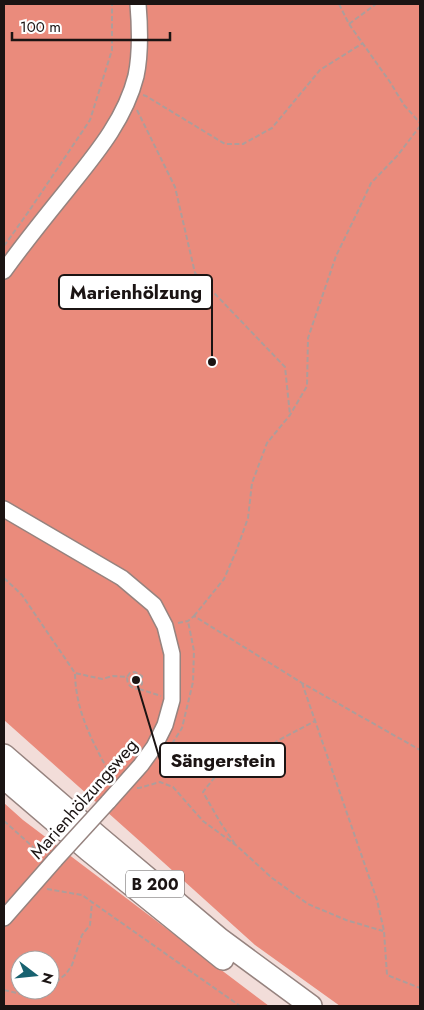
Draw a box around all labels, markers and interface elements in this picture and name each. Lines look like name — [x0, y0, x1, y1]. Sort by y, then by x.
scale bar — [12, 10, 170, 42]
text: 100 m — [20, 16, 61, 38]
callout: Marienhölzung — [59, 275, 212, 309]
text: Marienhölzung — [70, 279, 202, 306]
street label: Marienhölzungsweg — [24, 733, 144, 865]
callout: Sängerstein — [160, 743, 285, 777]
text: Sängerstein — [170, 747, 276, 774]
road number: B 200 — [126, 871, 184, 898]
north arrow — [10, 950, 60, 1000]
text: N — [36, 970, 59, 987]

